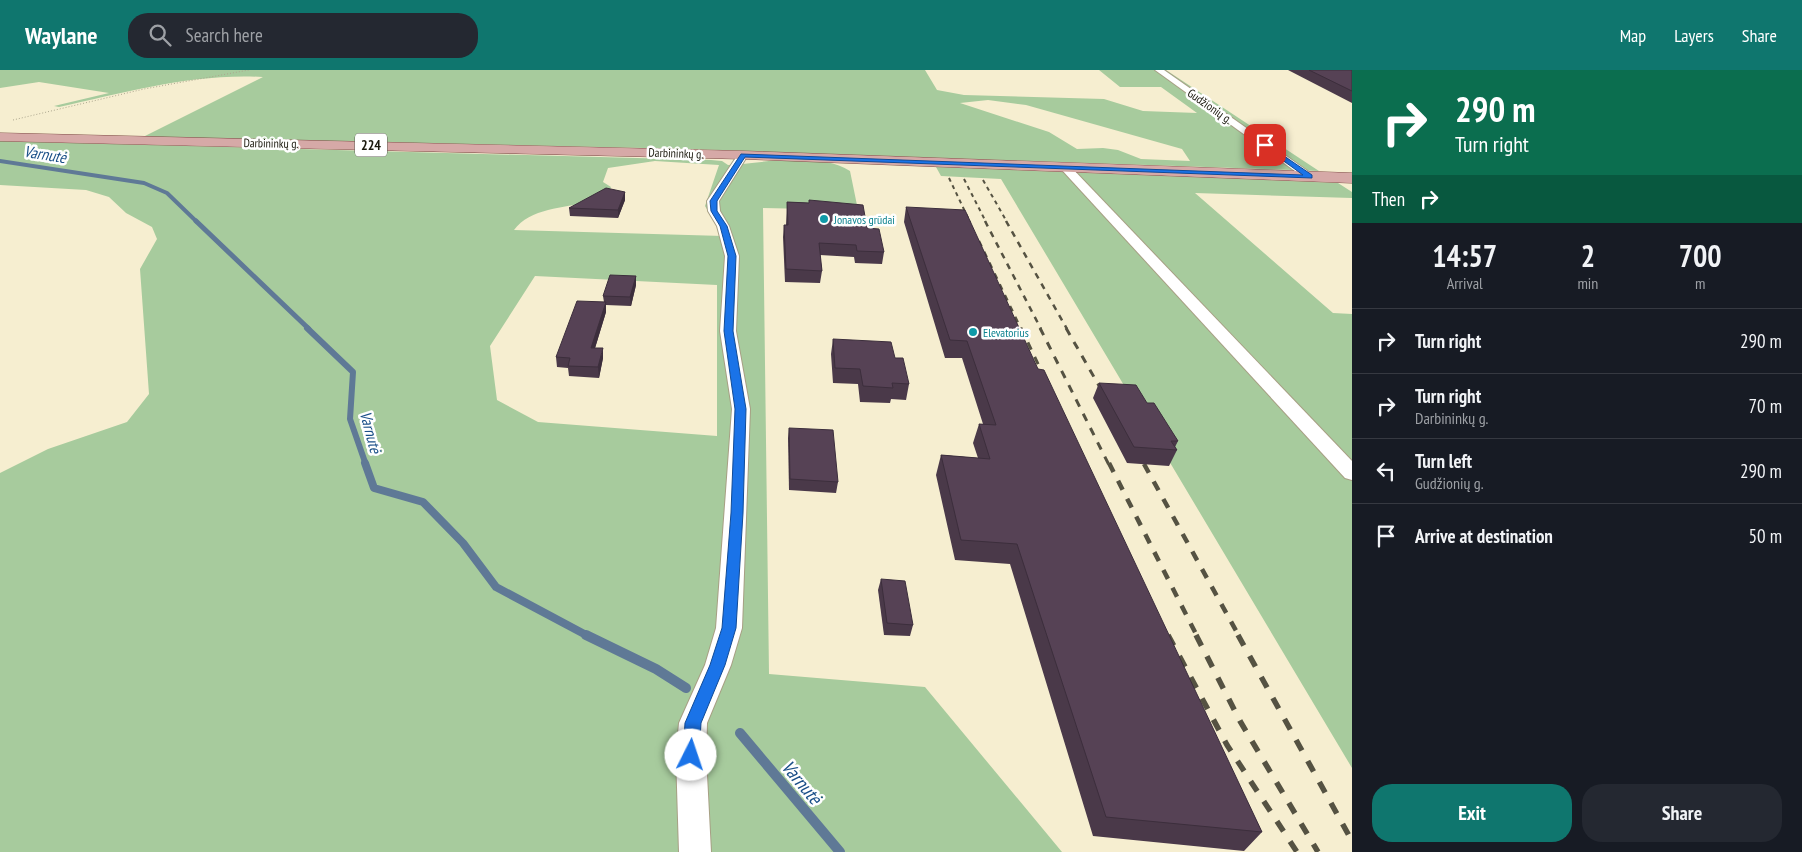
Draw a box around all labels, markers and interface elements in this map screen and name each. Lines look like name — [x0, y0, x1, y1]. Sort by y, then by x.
search box — [128, 13, 478, 58]
text: Waylane — [25, 20, 98, 51]
icon: search — [146, 21, 174, 49]
text: Search here — [186, 23, 263, 47]
text: Map — [1620, 24, 1646, 47]
text: Layers — [1674, 24, 1714, 47]
text: Share — [1742, 24, 1777, 47]
street label: Gudžionių g. — [1185, 85, 1235, 127]
text: 290 m — [1455, 86, 1536, 132]
icon: right — [1372, 90, 1437, 155]
pin — [1244, 124, 1286, 166]
text: Turn right — [1455, 130, 1529, 158]
icon: arrive — [1251, 131, 1279, 159]
road number: 224 — [355, 134, 387, 156]
street label: Darbininkų g. — [243, 135, 299, 151]
water label: Varnutė — [23, 141, 69, 167]
street label: Darbininkų g. — [648, 145, 704, 161]
icon: right — [1415, 185, 1443, 213]
text: Then — [1372, 187, 1405, 211]
place label: Jonavos grūdai — [833, 212, 895, 227]
marker: Jonavos grūdai — [818, 213, 830, 225]
text: 14:57 — [1432, 236, 1497, 275]
text: 2 — [1581, 236, 1595, 275]
text: 700 — [1679, 236, 1722, 275]
text: Arrival — [1447, 273, 1483, 293]
text: min — [1577, 273, 1598, 293]
text: m — [1695, 273, 1705, 293]
place label: Elevatorius — [983, 325, 1029, 340]
marker: Elevatorius — [967, 326, 979, 338]
icon: right — [1372, 327, 1400, 355]
text: Turn right — [1415, 329, 1481, 353]
text: 290 m — [1740, 329, 1782, 353]
text: Turn right — [1415, 384, 1481, 408]
icon: right — [1372, 392, 1400, 420]
text: 70 m — [1749, 394, 1782, 418]
text: Darbininkų g. — [1415, 408, 1488, 428]
water label: Varnutė — [356, 409, 387, 456]
text: Turn left — [1415, 449, 1472, 473]
icon: left — [1372, 457, 1400, 485]
text: 290 m — [1740, 459, 1782, 483]
text: Gudžionių g. — [1415, 473, 1483, 493]
icon: arrive — [1372, 522, 1400, 550]
text: Arrive at destination — [1415, 524, 1553, 548]
text: 50 m — [1749, 524, 1782, 548]
position arrow — [664, 728, 716, 780]
water label: Varnutė — [777, 755, 828, 810]
button: Exit — [1372, 784, 1572, 842]
button: Share — [1582, 784, 1782, 842]

